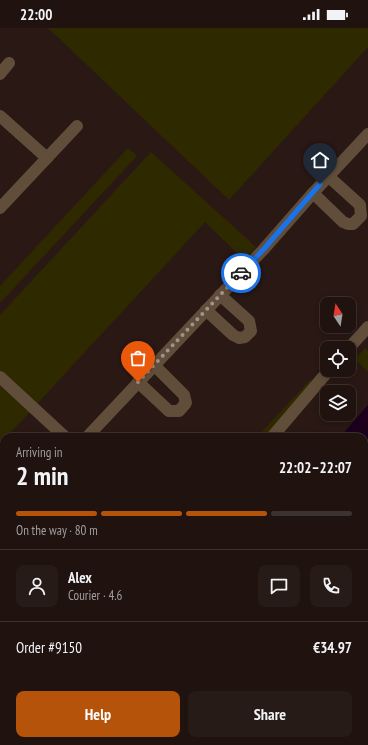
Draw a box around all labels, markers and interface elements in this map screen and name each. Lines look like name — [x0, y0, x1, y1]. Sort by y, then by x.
text: 22:00 — [20, 5, 52, 24]
pin — [303, 143, 337, 184]
icon: home — [309, 149, 331, 171]
courier — [221, 253, 261, 293]
icon: car — [230, 262, 252, 284]
north arrow — [320, 297, 356, 333]
map controls — [320, 297, 356, 421]
pin — [121, 341, 155, 382]
button: locate — [320, 341, 356, 377]
icon: bag — [127, 347, 149, 369]
button: layers — [320, 385, 356, 421]
text: Arriving in — [16, 444, 63, 461]
text: 22:02–22:07 — [279, 458, 352, 477]
text: 2 min — [16, 459, 69, 492]
text: On the way · 80 m — [16, 522, 98, 539]
button: person — [16, 565, 58, 607]
button: chat — [258, 565, 300, 607]
button: phone — [310, 565, 352, 607]
text: Alex — [68, 568, 92, 587]
text: Courier · 4.6 — [68, 587, 122, 604]
text: Order #9150 — [16, 638, 82, 657]
text: €34.97 — [313, 638, 352, 657]
button: Help — [16, 691, 180, 737]
button: Share — [188, 691, 352, 737]

